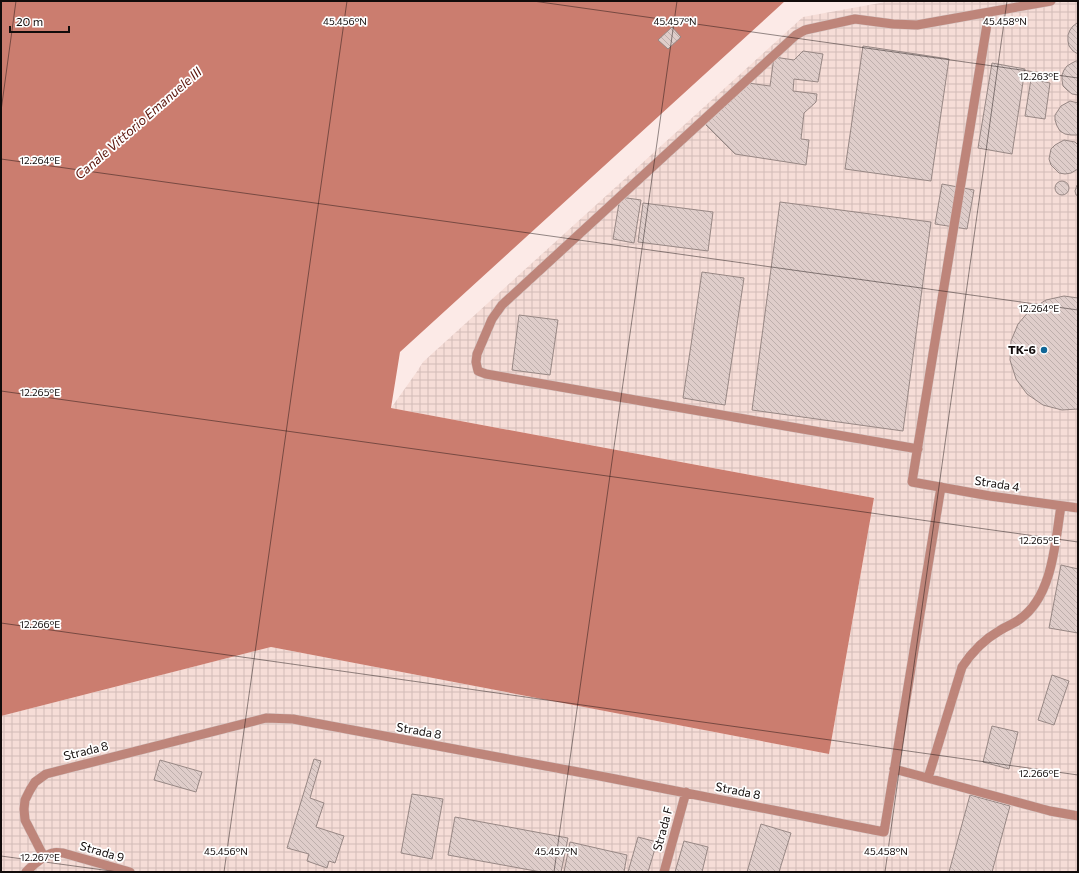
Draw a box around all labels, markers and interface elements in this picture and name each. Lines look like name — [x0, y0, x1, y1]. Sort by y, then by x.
scale bar — [10, 8, 69, 34]
text: 20 m — [16, 14, 43, 28]
text: 45.456°N — [323, 15, 367, 27]
text: 45.457°N — [653, 15, 697, 27]
text: 45.458°N — [983, 15, 1027, 27]
water label: Canale Vittorio Emanuele III — [71, 63, 205, 182]
text: 12.263°E — [1019, 70, 1059, 82]
text: 12.264°E — [20, 154, 60, 166]
text: 12.264°E — [1019, 302, 1059, 314]
place label: TK-6 — [1008, 342, 1036, 356]
marker: TK-6 — [1039, 345, 1049, 355]
text: 12.265°E — [20, 386, 60, 398]
street label: Strada 4 — [974, 473, 1021, 493]
text: 12.265°E — [1019, 534, 1059, 546]
text: 12.266°E — [20, 618, 60, 630]
street label: Strada 8 — [396, 719, 443, 741]
street label: Strada 8 — [62, 738, 110, 762]
text: 12.266°E — [1019, 767, 1059, 779]
street label: Strada 8 — [714, 779, 762, 801]
street label: Strada F — [649, 805, 675, 852]
street label: Strada 9 — [78, 838, 126, 864]
text: 45.456°N — [204, 845, 248, 857]
text: 45.457°N — [534, 845, 578, 857]
text: 45.458°N — [864, 845, 908, 857]
text: 12.267°E — [20, 851, 60, 863]

